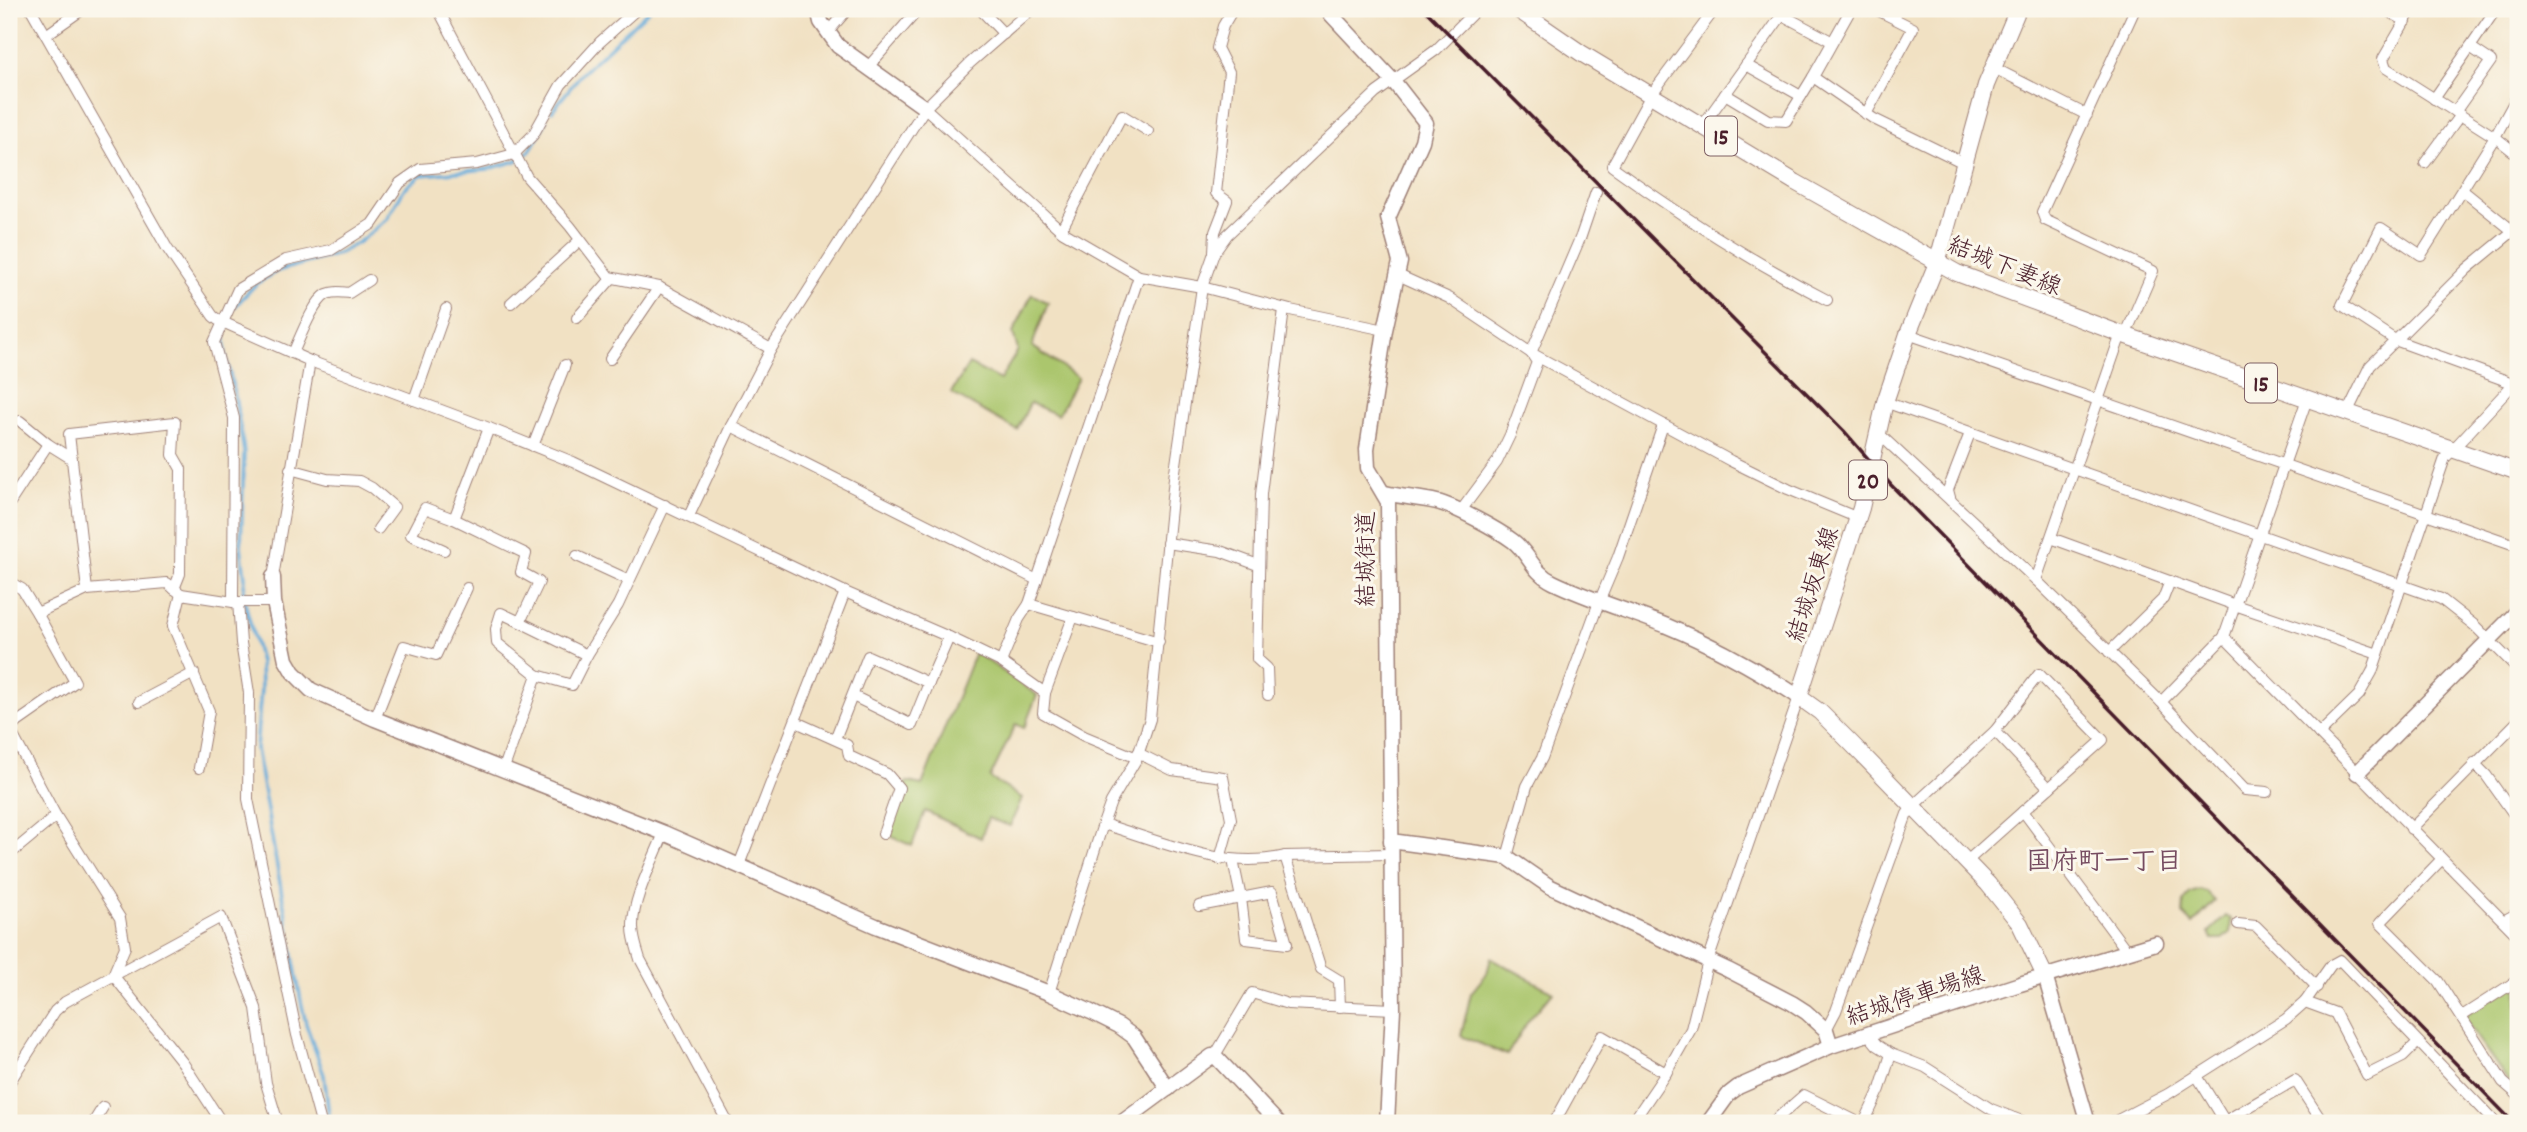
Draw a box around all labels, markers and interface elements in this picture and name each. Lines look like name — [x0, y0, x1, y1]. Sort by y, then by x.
road number: 15 — [1705, 116, 1737, 155]
street label: 結城下妻線 — [1942, 230, 2066, 306]
road number: 15 — [2245, 364, 2277, 402]
road number: 20 — [1849, 460, 1887, 500]
street label: 結城街道 — [1351, 511, 1385, 607]
street label: 結城坂東線 — [1780, 523, 1850, 647]
district label: 国府町一丁目 — [2026, 845, 2182, 882]
street label: 結城停車場線 — [1842, 959, 1990, 1036]

